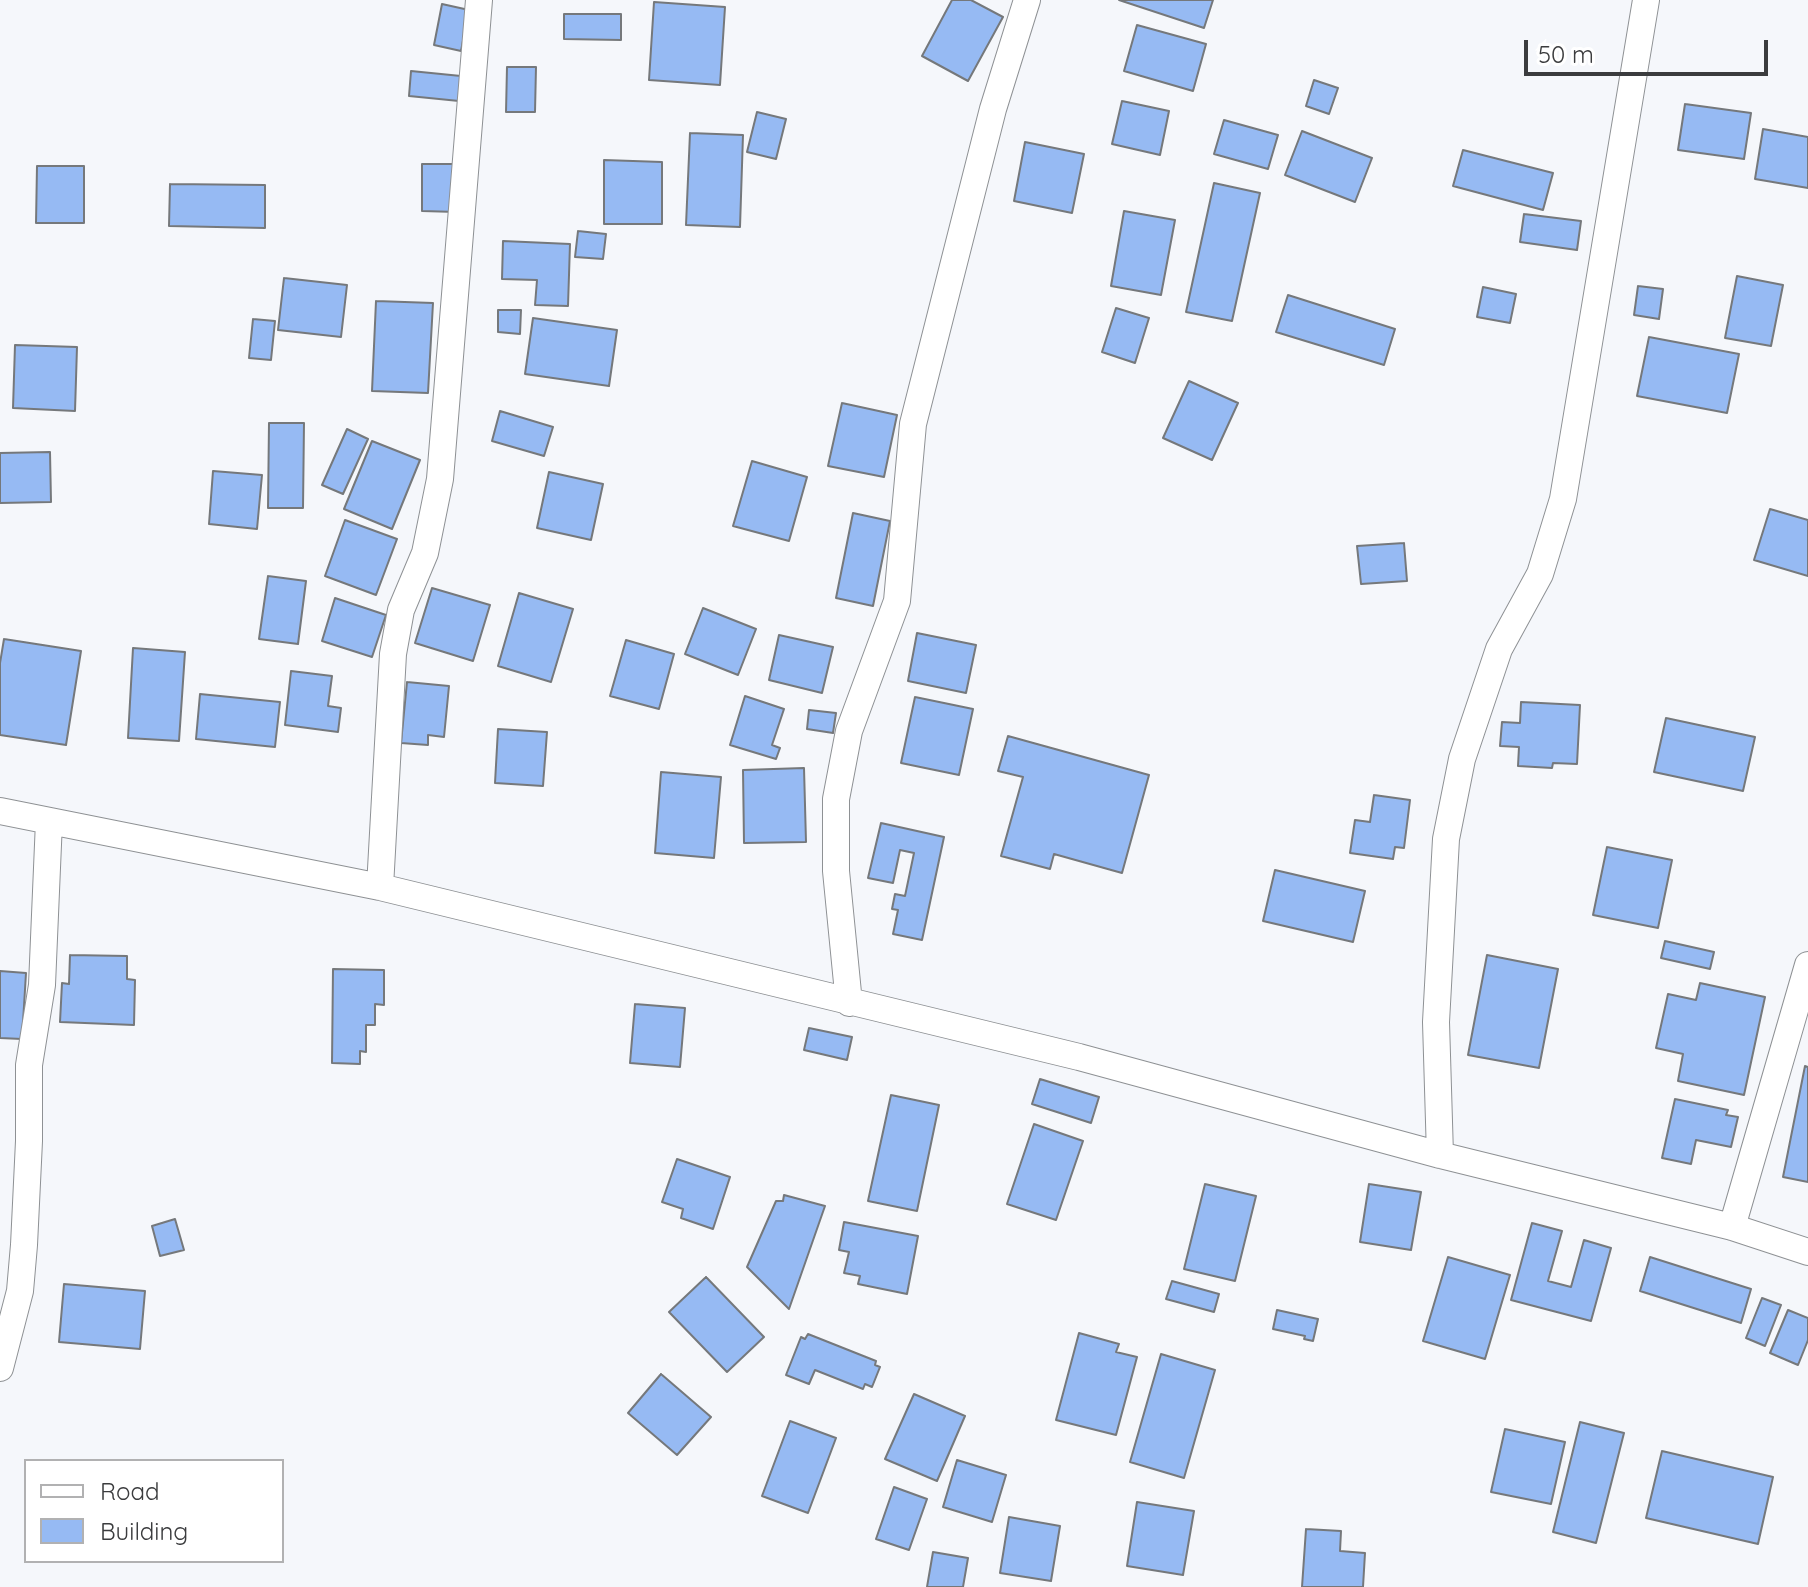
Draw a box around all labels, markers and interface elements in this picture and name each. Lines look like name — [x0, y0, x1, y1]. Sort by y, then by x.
scale bar — [1528, 24, 1772, 74]
text: 50 m — [1538, 39, 1594, 69]
legend — [24, 1459, 284, 1563]
text: Road — [100, 1476, 160, 1506]
text: Building — [100, 1516, 188, 1546]

